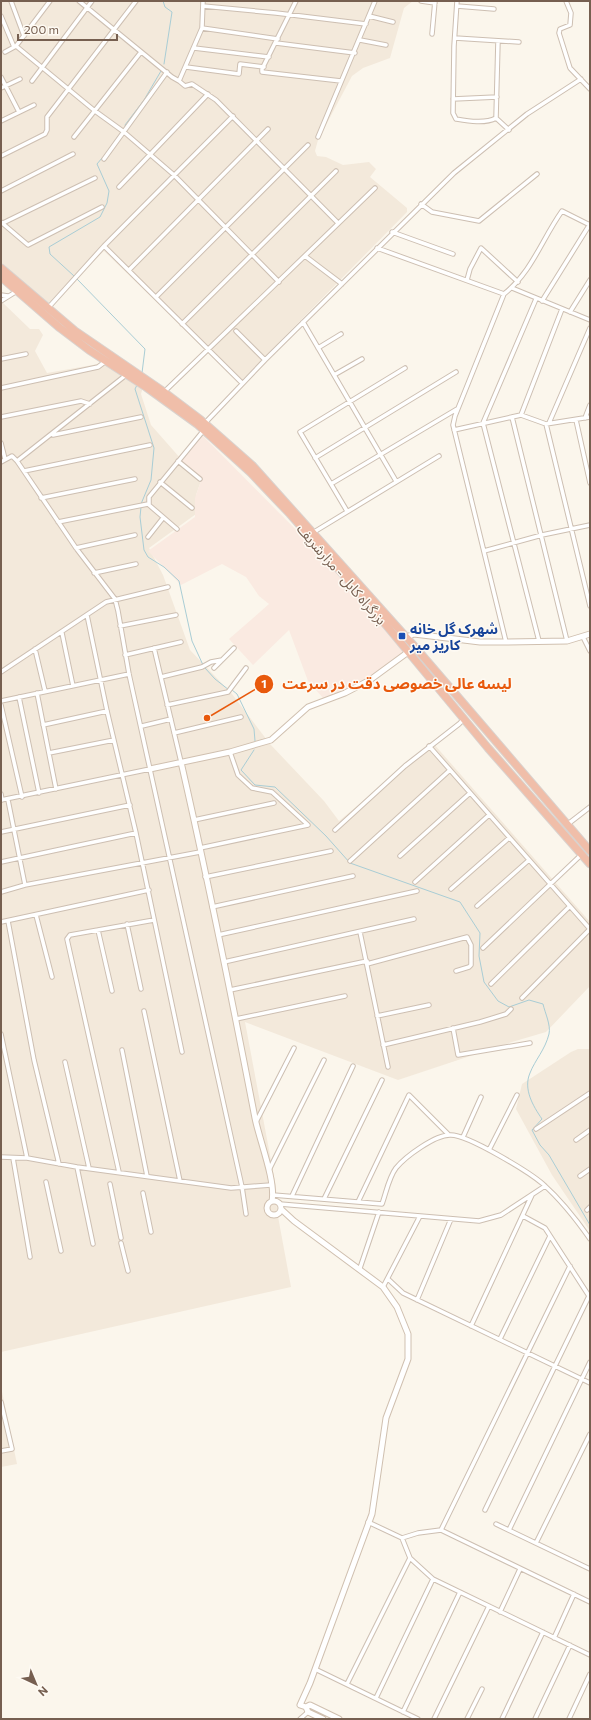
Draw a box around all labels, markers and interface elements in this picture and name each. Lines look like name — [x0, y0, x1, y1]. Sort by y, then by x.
scale bar — [18, 16, 117, 42]
text: 200 m — [24, 22, 59, 36]
street label: بزرگراه کابل - مزارشریف — [293, 520, 391, 629]
place label: شهرک گل خانه کاریز میر — [409, 620, 498, 654]
marker: شهرک گل خانه کاریز میر — [397, 631, 407, 641]
callout: لیسه عالی خصوصی دقت در سرعت — [254, 670, 520, 697]
text: لیسه عالی خصوصی دقت در سرعت — [282, 674, 512, 693]
text: 1 — [261, 676, 267, 690]
north arrow — [16, 1664, 56, 1704]
text: N — [36, 1684, 51, 1699]

